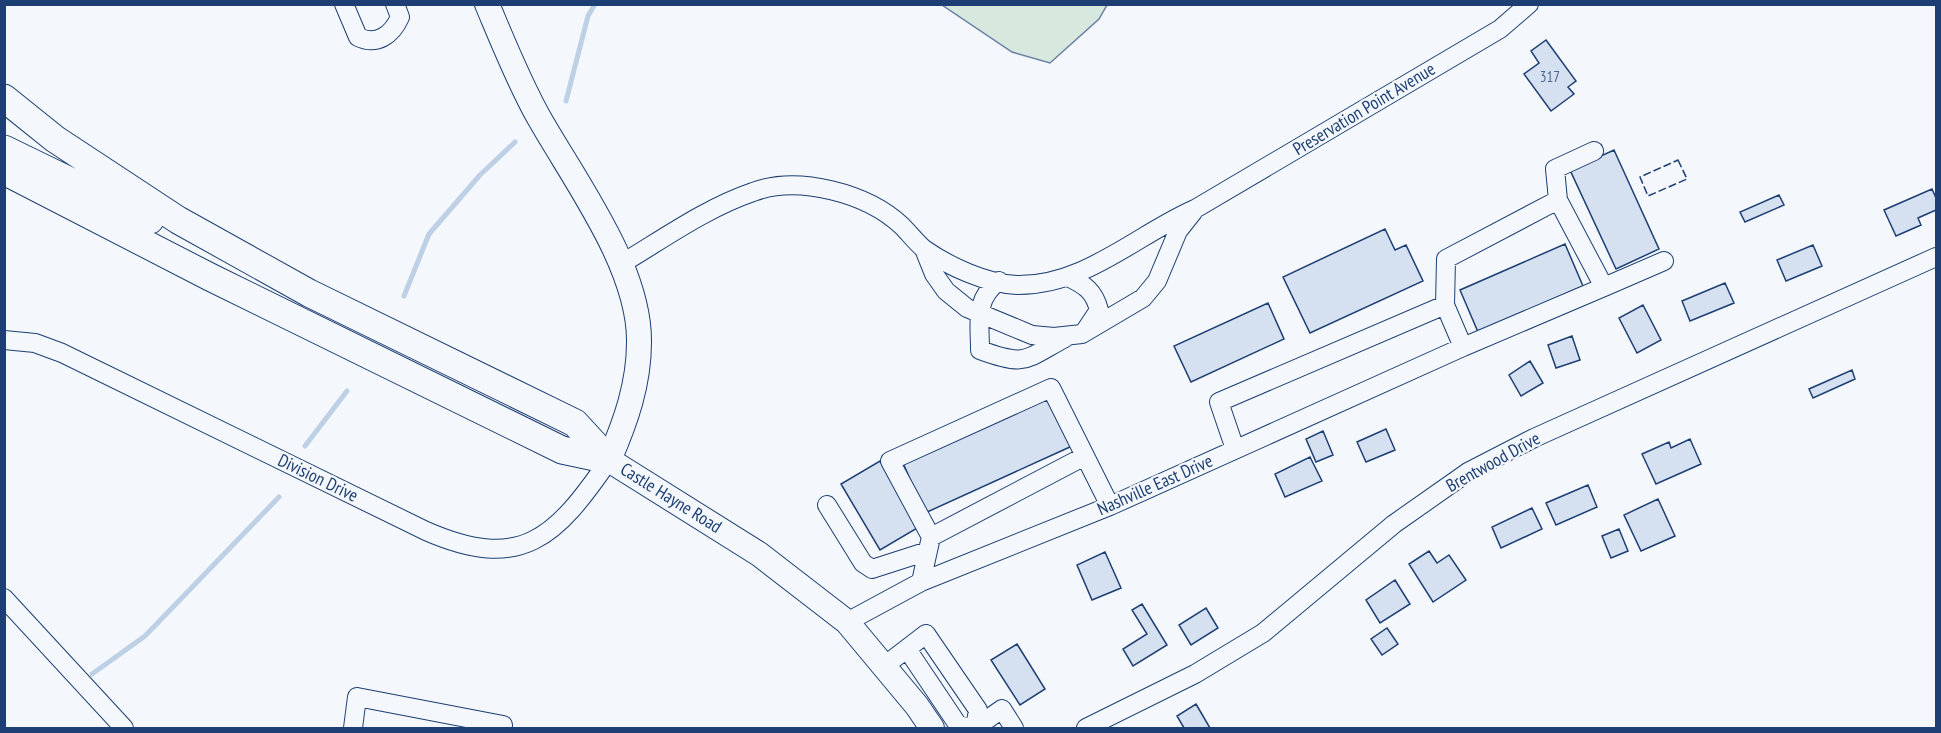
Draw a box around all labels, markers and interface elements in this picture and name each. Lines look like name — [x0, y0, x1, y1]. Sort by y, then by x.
street label: Preservation Point Avenue — [1288, 57, 1439, 160]
house number: 317 — [1540, 67, 1560, 86]
street label: Brentwood Drive — [1442, 426, 1544, 497]
street label: Division Drive — [274, 448, 362, 507]
street label: Nashville East Drive — [1094, 449, 1216, 520]
street label: Castle Hayne Road — [616, 457, 726, 538]

